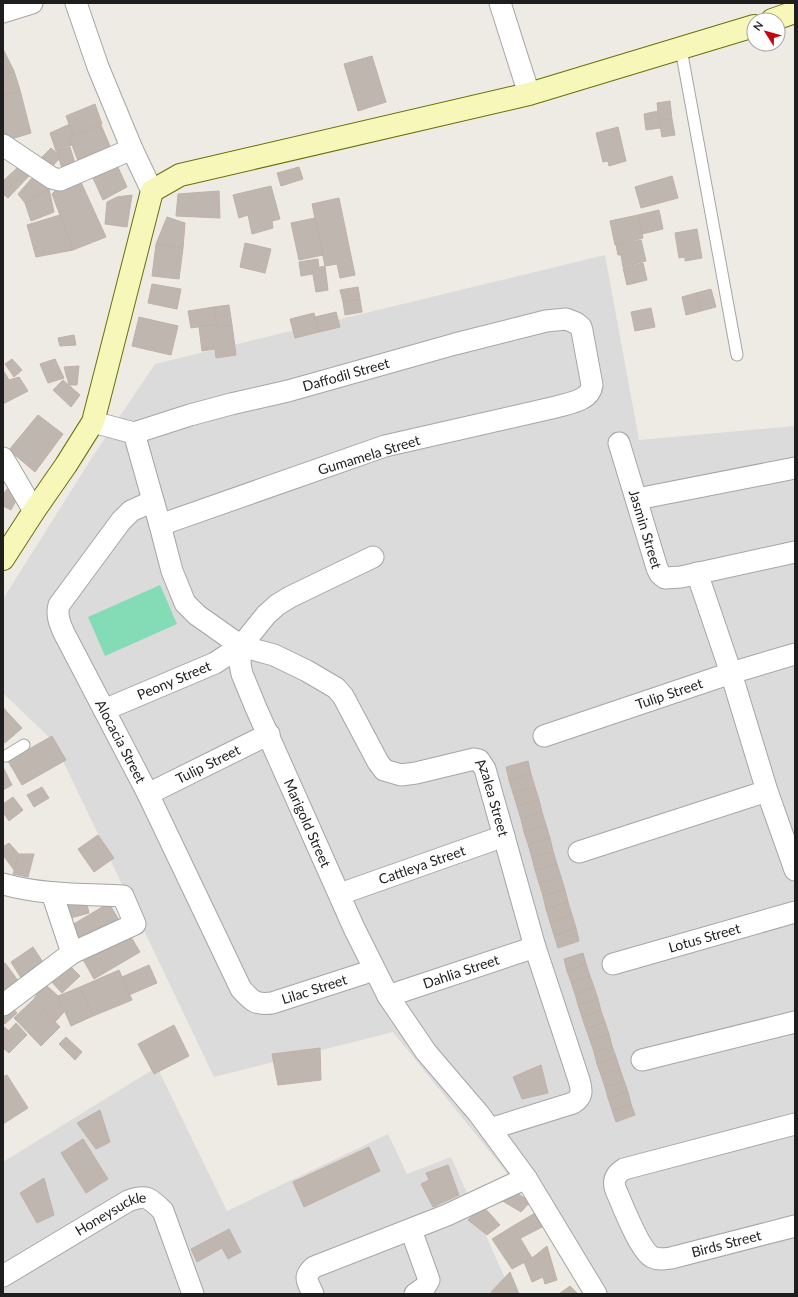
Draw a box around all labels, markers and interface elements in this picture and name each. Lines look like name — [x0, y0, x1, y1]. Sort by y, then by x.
north arrow — [746, 12, 786, 52]
text: N — [750, 18, 765, 33]
street label: Daffodil Street — [301, 354, 391, 394]
street label: Gumamela Street — [316, 431, 422, 478]
street label: Jasmin Street — [626, 487, 666, 571]
street label: Peony Street — [134, 657, 213, 703]
street label: Tulip Street — [633, 674, 705, 713]
street label: Alocacia Street — [92, 696, 150, 786]
street label: Tulip Street — [173, 741, 243, 787]
street label: Azalea Street — [472, 755, 513, 838]
street label: Marigold Street — [281, 776, 335, 870]
street label: Cattleya Street — [376, 841, 468, 888]
street label: Lotus Street — [666, 919, 742, 956]
street label: Dahlia Street — [421, 951, 501, 992]
street label: Lilac Street — [279, 970, 349, 1007]
street label: Honeysuckle — [72, 1188, 147, 1239]
street label: Birds Street — [689, 1226, 763, 1260]

